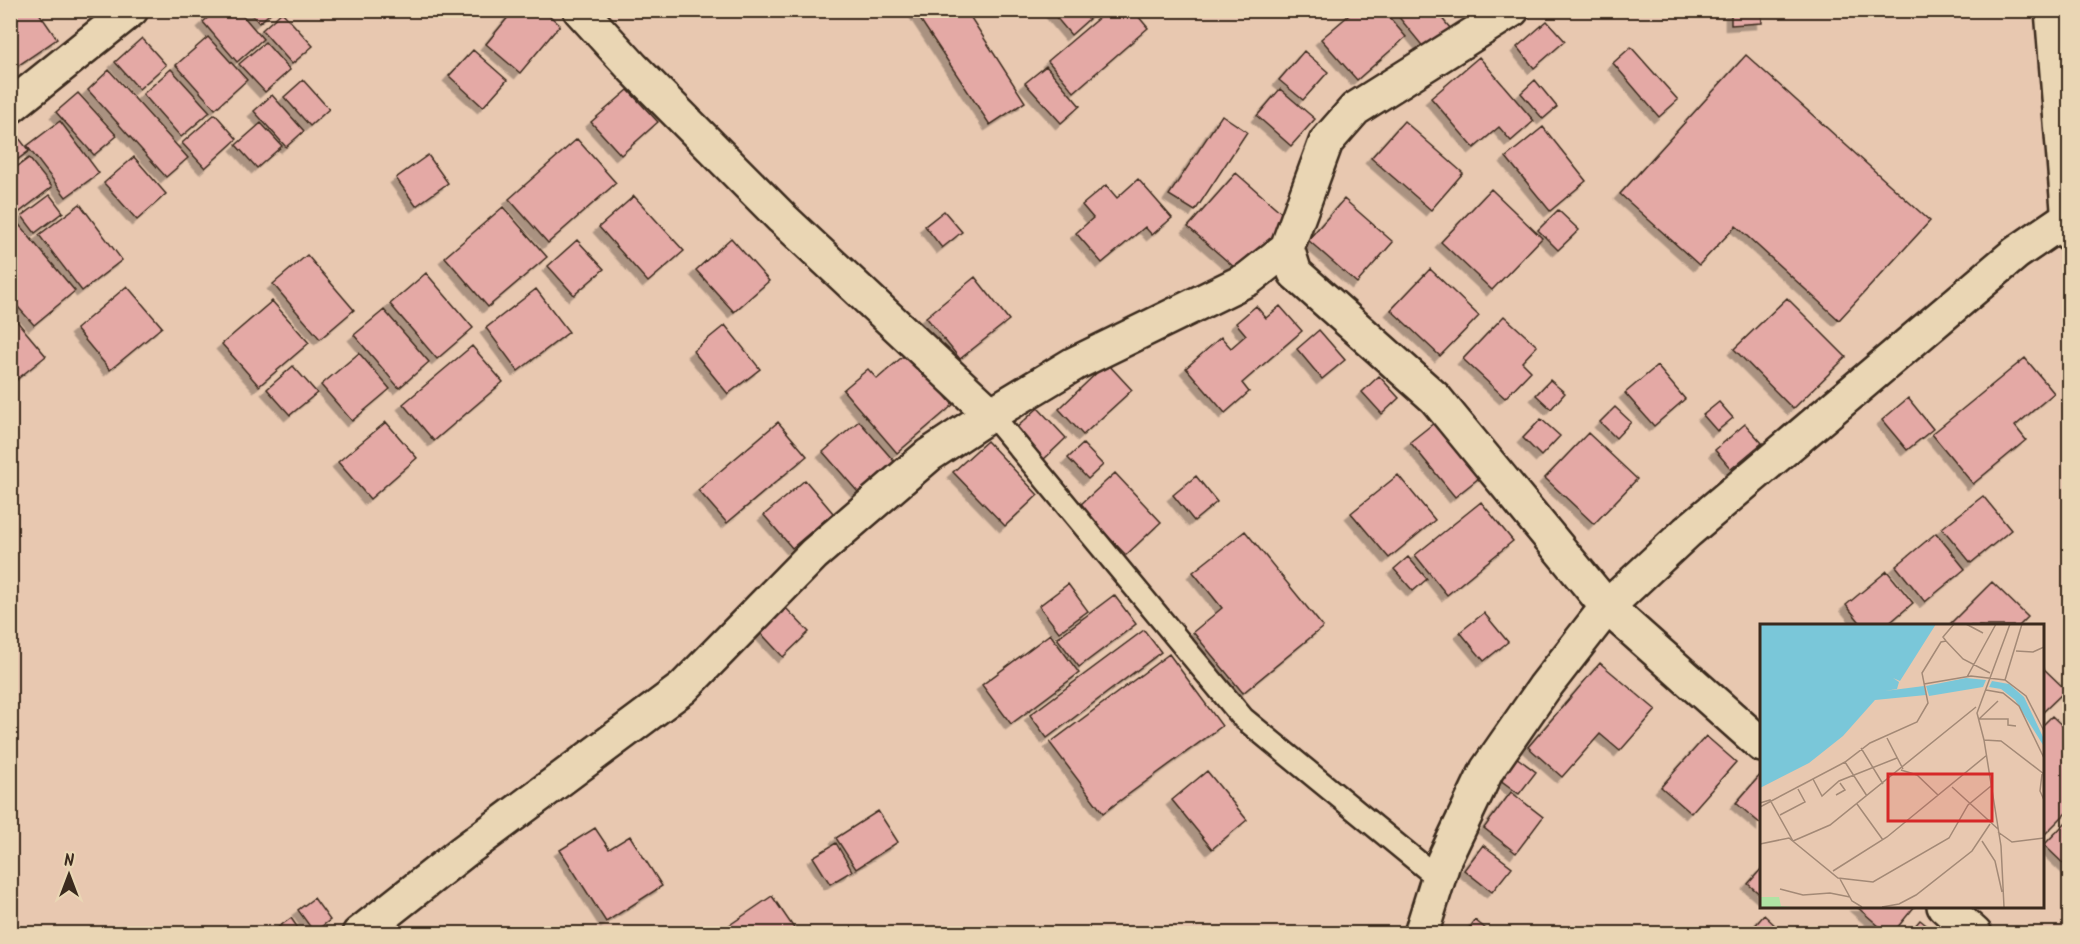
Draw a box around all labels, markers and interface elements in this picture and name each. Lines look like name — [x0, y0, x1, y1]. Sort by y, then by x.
inset map — [1760, 624, 2044, 908]
north arrow — [39, 845, 99, 905]
text: N — [64, 849, 74, 874]

